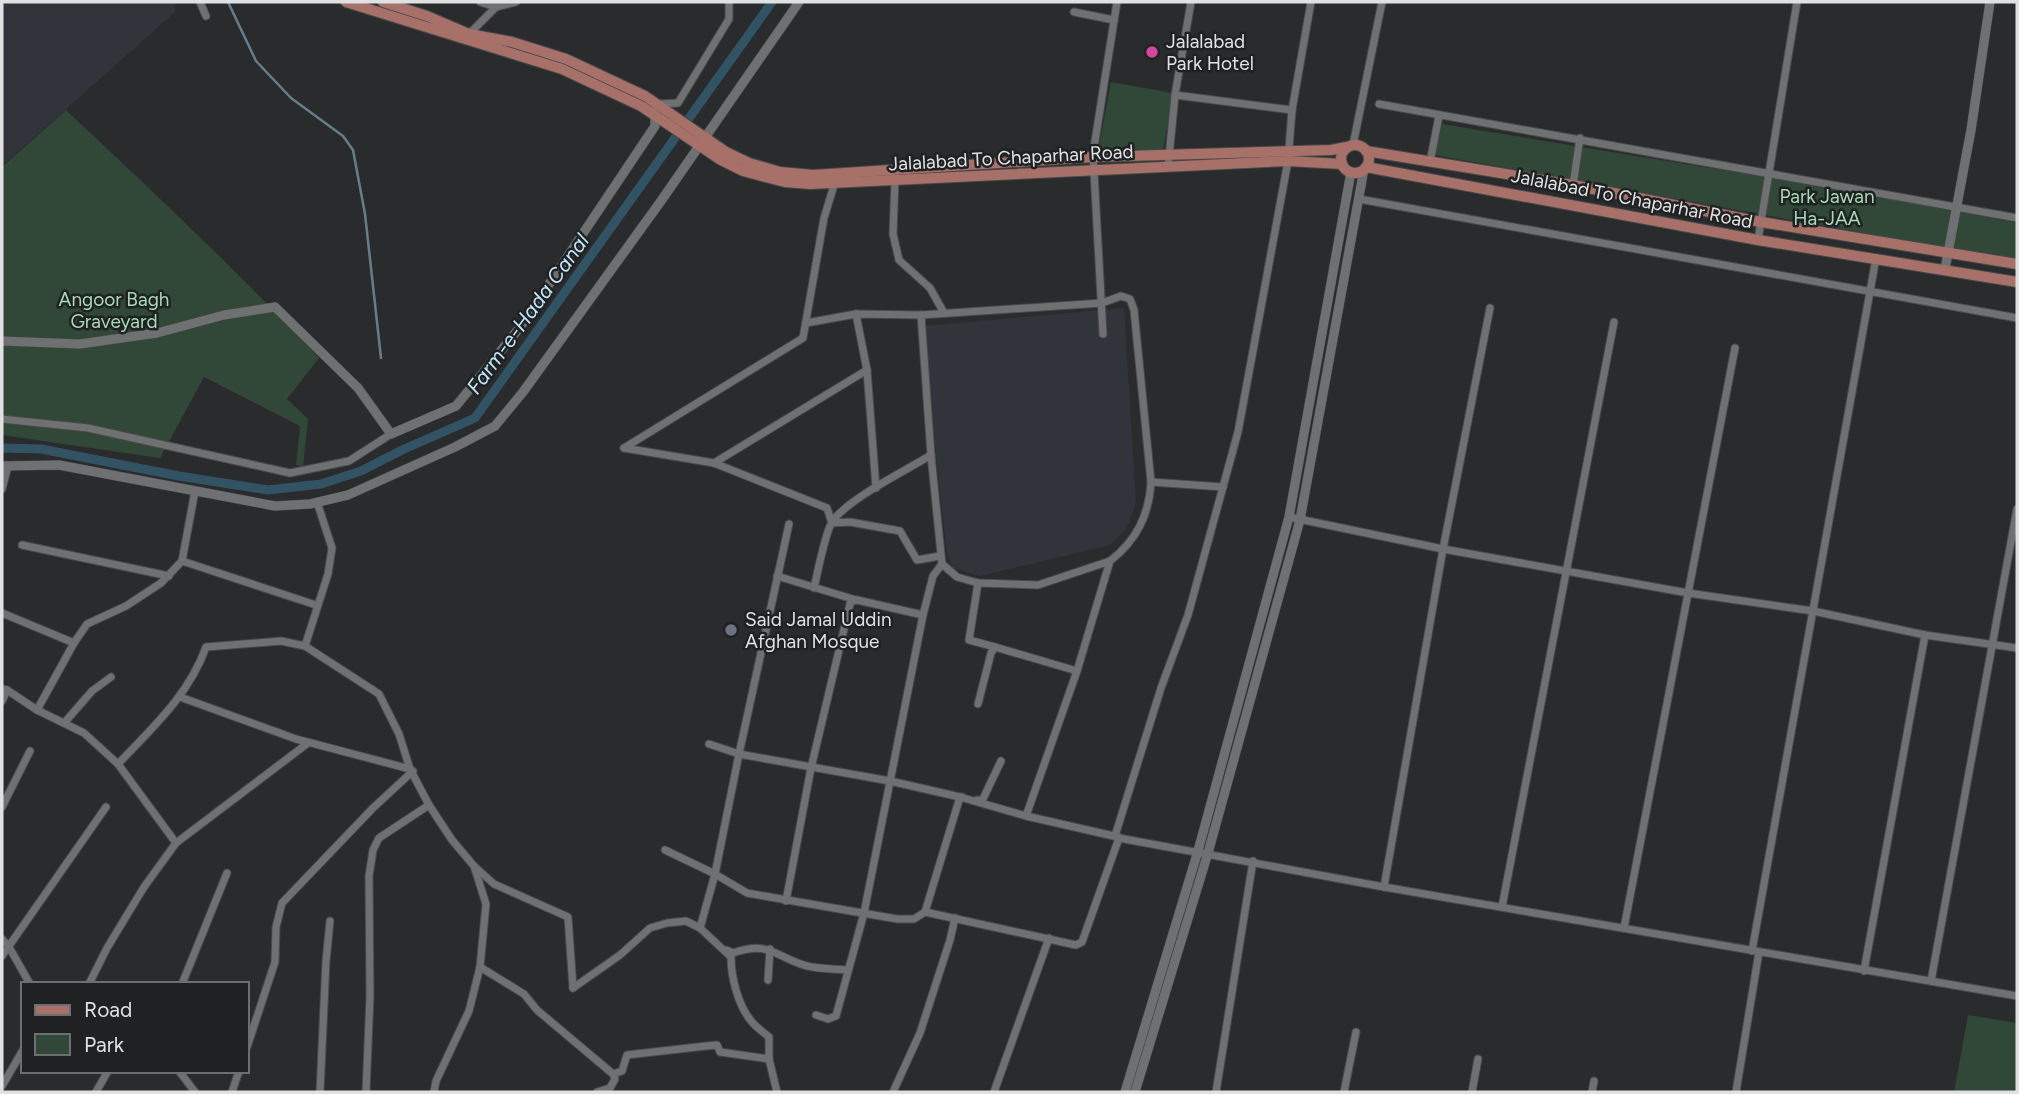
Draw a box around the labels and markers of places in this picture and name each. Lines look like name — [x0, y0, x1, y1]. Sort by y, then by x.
place label: Jalalabad Park Hotel — [1166, 30, 1254, 75]
marker: Jalalabad Park Hotel — [1144, 44, 1160, 60]
place label: Said Jamal Uddin Afghan Mosque — [745, 608, 892, 653]
marker: Said Jamal Uddin Afghan Mosque — [723, 622, 739, 638]

